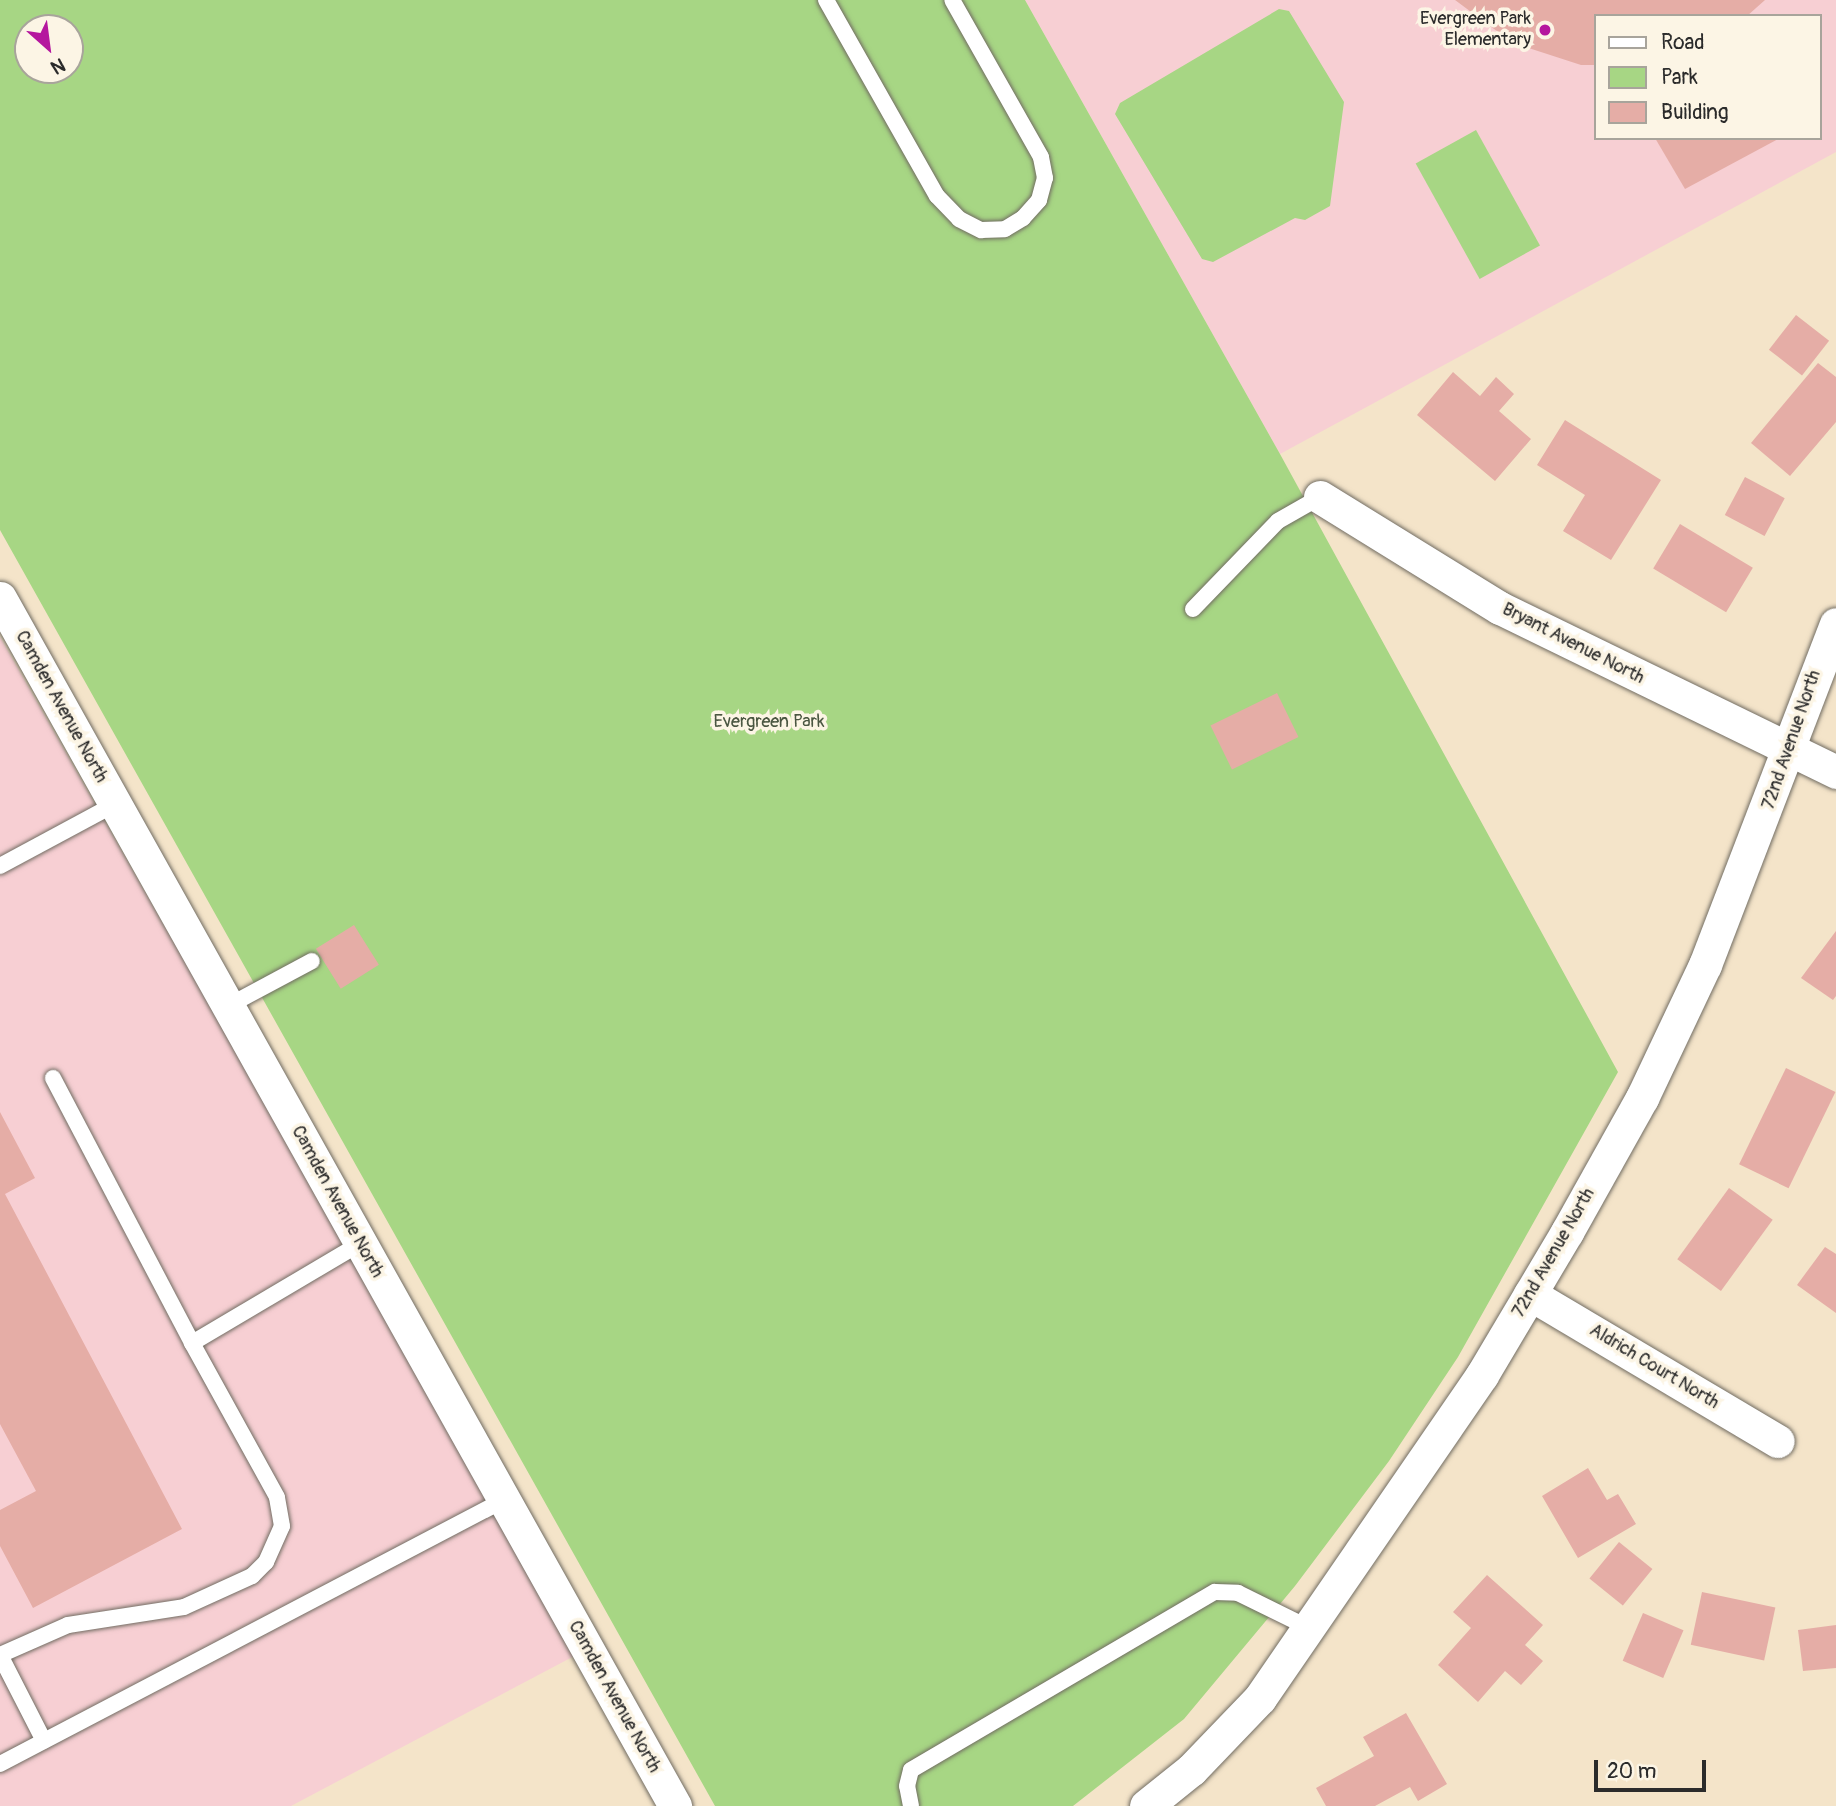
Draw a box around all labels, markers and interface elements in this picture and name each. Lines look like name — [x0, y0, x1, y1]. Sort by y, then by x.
place label: Evergreen Park Elementary — [1420, 9, 1531, 52]
north arrow — [14, 14, 84, 84]
legend — [1594, 14, 1822, 140]
marker: Evergreen Park Elementary — [1537, 22, 1553, 38]
text: Road — [1661, 29, 1705, 56]
text: N — [47, 52, 69, 79]
text: Park — [1661, 64, 1698, 91]
text: Building — [1661, 99, 1728, 126]
street label: Bryant Avenue North — [1498, 599, 1648, 689]
street label: Camden Avenue North — [10, 627, 112, 787]
street label: 72nd Avenue North — [1758, 668, 1826, 812]
park label: Evergreen Park — [714, 711, 824, 733]
street label: Camden Avenue North — [286, 1122, 388, 1282]
street label: 72nd Avenue North — [1508, 1185, 1600, 1321]
street label: Aldrich Court North — [1585, 1320, 1723, 1414]
street label: Camden Avenue North — [563, 1617, 665, 1777]
scale bar — [1598, 1746, 1710, 1790]
text: 20 m — [1607, 1758, 1656, 1785]

